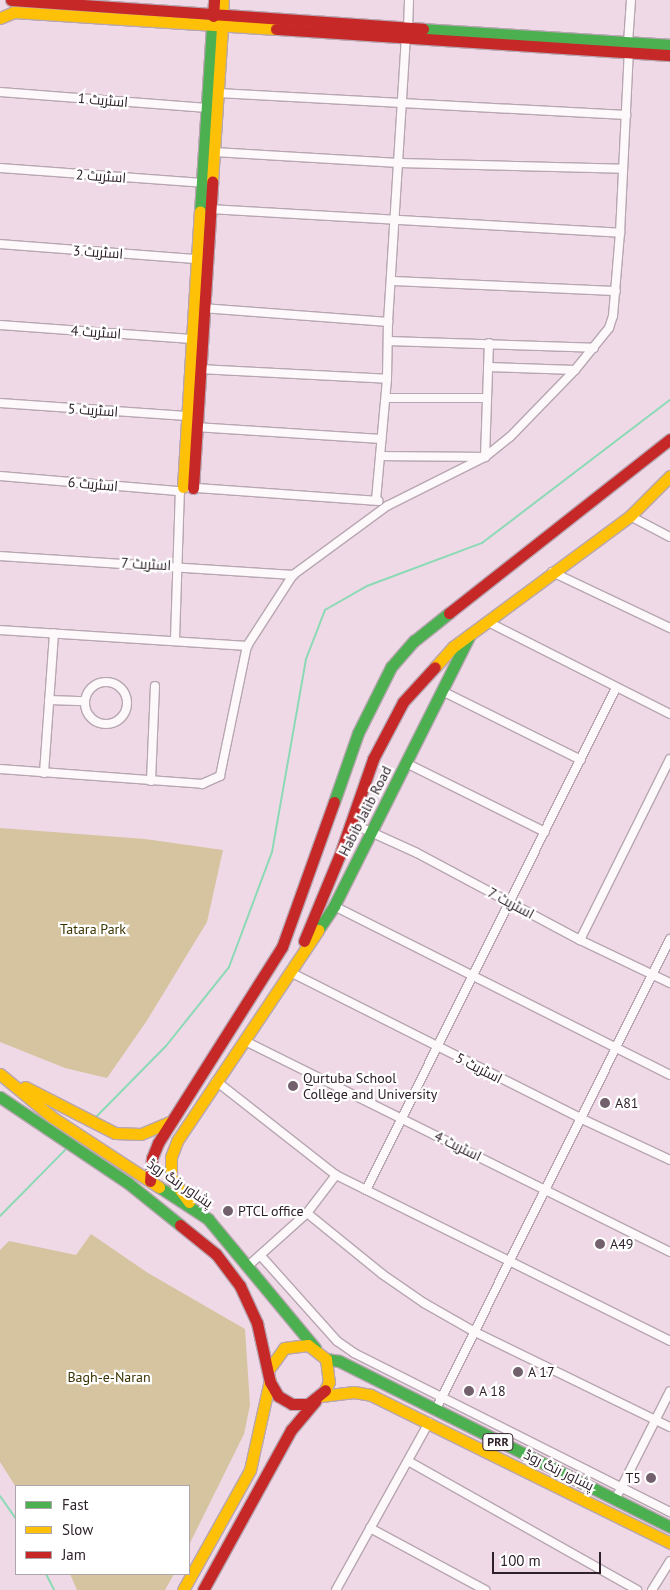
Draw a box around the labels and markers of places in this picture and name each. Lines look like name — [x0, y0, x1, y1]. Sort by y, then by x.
place label: Qurtuba School College and University — [303, 1070, 437, 1102]
marker: Qurtuba School College and University — [287, 1080, 299, 1092]
place label: A81 — [615, 1095, 638, 1111]
marker: A81 — [599, 1097, 611, 1109]
place label: PTCL office — [238, 1203, 304, 1219]
marker: PTCL office — [222, 1205, 234, 1217]
place label: A49 — [610, 1236, 633, 1252]
marker: A49 — [594, 1238, 606, 1250]
place label: A 17 — [528, 1364, 555, 1380]
marker: A 17 — [512, 1366, 524, 1378]
place label: A 18 — [479, 1383, 506, 1399]
marker: A 18 — [463, 1385, 475, 1397]
place label: T5 — [626, 1470, 641, 1486]
marker: T5 — [645, 1472, 657, 1484]

